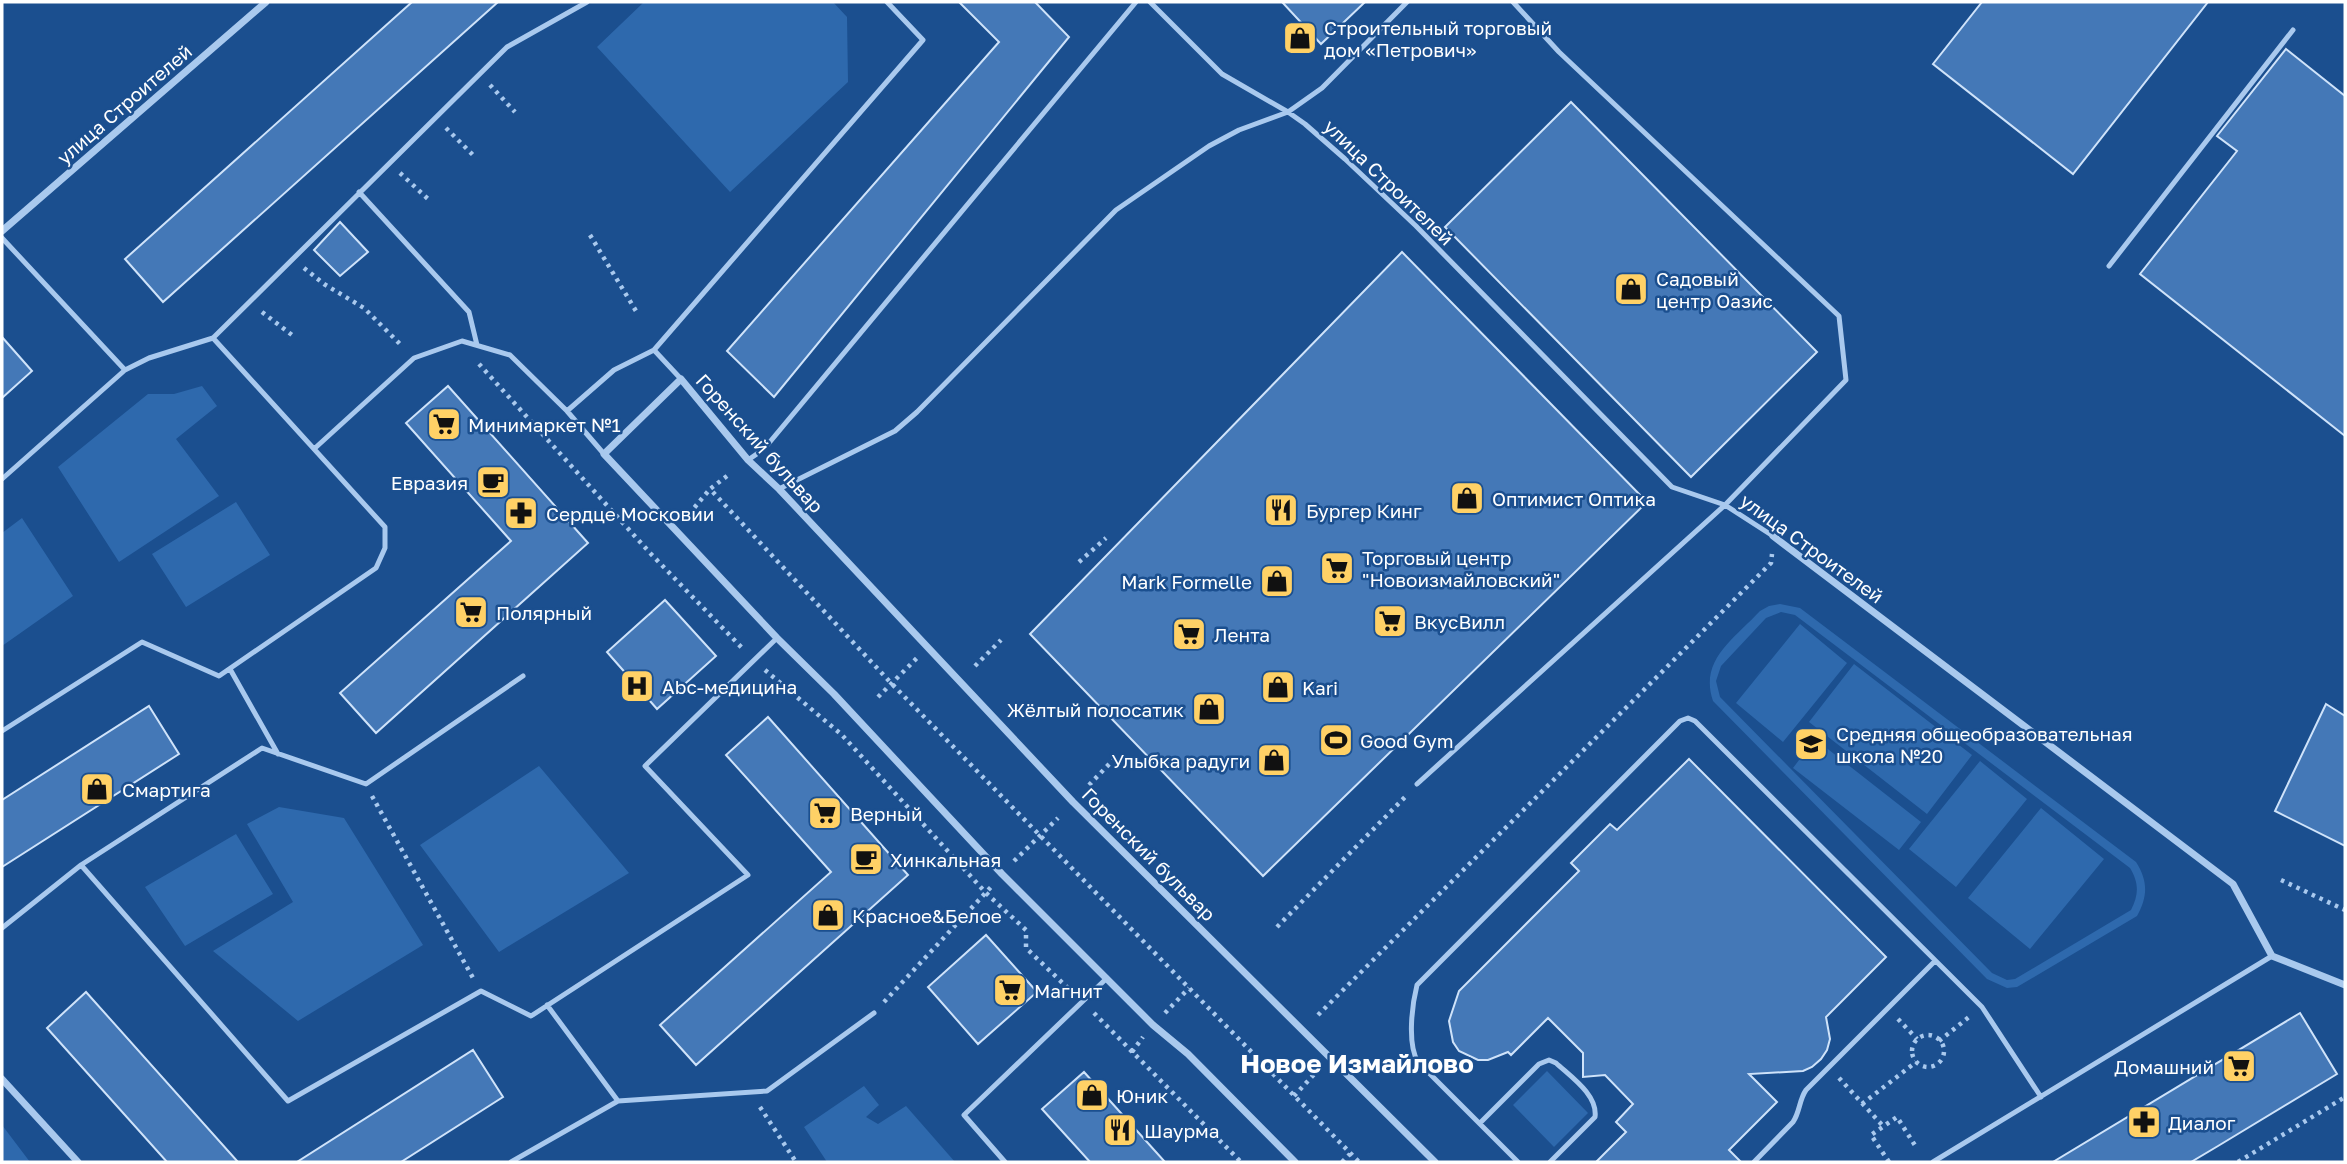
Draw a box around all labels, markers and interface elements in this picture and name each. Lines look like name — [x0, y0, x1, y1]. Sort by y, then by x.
place label: Строительный торговый дом «Петрович» — [1324, 16, 1552, 61]
shop icon: Строительный торговый дом «Петрович» — [1281, 19, 1319, 57]
street label: улица Строителей — [52, 39, 196, 169]
street label: улица Строителей — [1320, 114, 1458, 250]
place label: Садовый центр Оазис — [1656, 267, 1773, 312]
shop icon: Садовый центр Оазис — [1612, 270, 1650, 308]
street label: Горенский бульвар — [692, 369, 828, 517]
supermarket icon: Минимаркет №1 — [425, 405, 463, 443]
place label: Минимаркет №1 — [468, 413, 621, 436]
cafe icon: Евразия — [474, 463, 512, 501]
place label: Евразия — [391, 471, 468, 494]
shop icon: Оптимист Оптика — [1448, 479, 1486, 517]
place label: Оптимист Оптика — [1492, 487, 1656, 510]
street label: улица Строителей — [1736, 488, 1888, 608]
restaurant icon: Бургер Кинг — [1262, 491, 1300, 529]
pharmacy icon: Сердце Московии — [502, 494, 540, 532]
place label: Бургер Кинг — [1306, 499, 1422, 522]
place label: Сердце Московии — [546, 502, 714, 525]
place label: Торговый центр "Новоизмайловский" — [1362, 546, 1560, 591]
supermarket icon: Торговый центр "Новоизмайловский" — [1318, 549, 1356, 587]
shop icon: Mark Formelle — [1258, 562, 1296, 600]
place label: Mark Formelle — [1121, 570, 1252, 593]
supermarket icon: Полярный — [452, 593, 490, 631]
place label: Полярный — [496, 601, 592, 624]
supermarket icon: ВкусВилл — [1371, 602, 1409, 640]
place label: ВкусВилл — [1414, 610, 1505, 633]
supermarket icon: Лента — [1170, 615, 1208, 653]
place label: Лента — [1214, 623, 1270, 646]
hospital icon: Abc-медицина — [618, 667, 656, 705]
shop icon: Kari — [1259, 668, 1297, 706]
place label: Abc-медицина — [662, 675, 797, 698]
place label: Kari — [1302, 676, 1338, 699]
shop icon: Жёлтый полосатик — [1190, 690, 1228, 728]
place label: Жёлтый полосатик — [1007, 698, 1184, 721]
sports icon: Good Gym — [1317, 721, 1355, 759]
place label: Средняя общеобразовательная школа №20 — [1836, 722, 2133, 767]
school or university icon: Средняя общеобразовательная школа №20 — [1792, 725, 1830, 763]
place label: Good Gym — [1360, 729, 1453, 752]
shop icon: Улыбка радуги — [1255, 741, 1293, 779]
place label: Улыбка радуги — [1112, 749, 1250, 772]
shop icon: Смартига — [78, 770, 116, 808]
place label: Смартига — [122, 778, 211, 801]
street label: Горенский бульвар — [1078, 783, 1220, 925]
supermarket icon: Верный — [806, 794, 844, 832]
place label: Верный — [850, 802, 923, 825]
cafe icon: Хинкальная — [847, 840, 885, 878]
place label: Хинкальная — [890, 848, 1001, 871]
shop icon: Красное&Белое — [809, 896, 847, 934]
place label: Красное&Белое — [852, 904, 1002, 927]
supermarket icon: Магнит — [991, 971, 1029, 1009]
place label: Магнит — [1034, 979, 1102, 1002]
supermarket icon: Домашний — [2220, 1047, 2258, 1085]
district label: Новое Измайлово — [1240, 1048, 1474, 1079]
place label: Домашний — [2114, 1055, 2214, 1078]
shop icon: Юник — [1073, 1076, 1111, 1114]
place label: Юник — [1116, 1084, 1168, 1107]
pharmacy icon: Диалог — [2125, 1103, 2163, 1141]
restaurant icon: Шаурма — [1101, 1111, 1139, 1149]
place label: Диалог — [2168, 1111, 2236, 1134]
place label: Шаурма — [1144, 1119, 1220, 1142]

